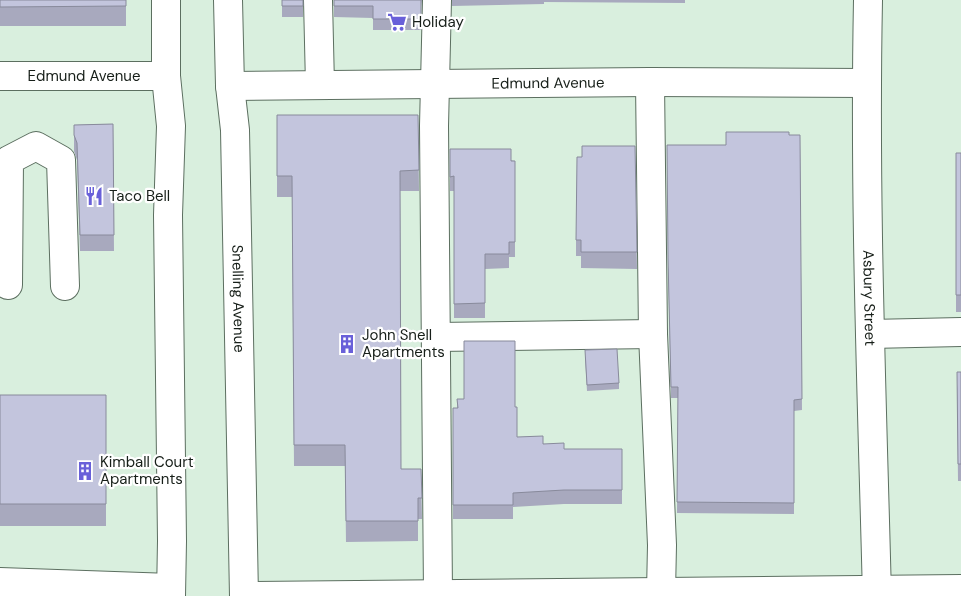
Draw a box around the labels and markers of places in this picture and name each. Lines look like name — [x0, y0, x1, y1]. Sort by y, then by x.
supermarket icon: Holiday — [386, 11, 408, 33]
place label: Holiday — [412, 12, 464, 32]
restaurant icon: Taco Bell — [83, 185, 105, 207]
place label: Taco Bell — [109, 186, 170, 206]
place label: John Snell Apartments — [362, 325, 445, 362]
building icon: John Snell Apartments — [336, 333, 358, 355]
place label: Kimball Court Apartments — [100, 452, 194, 489]
building icon: Kimball Court Apartments — [74, 460, 96, 482]

